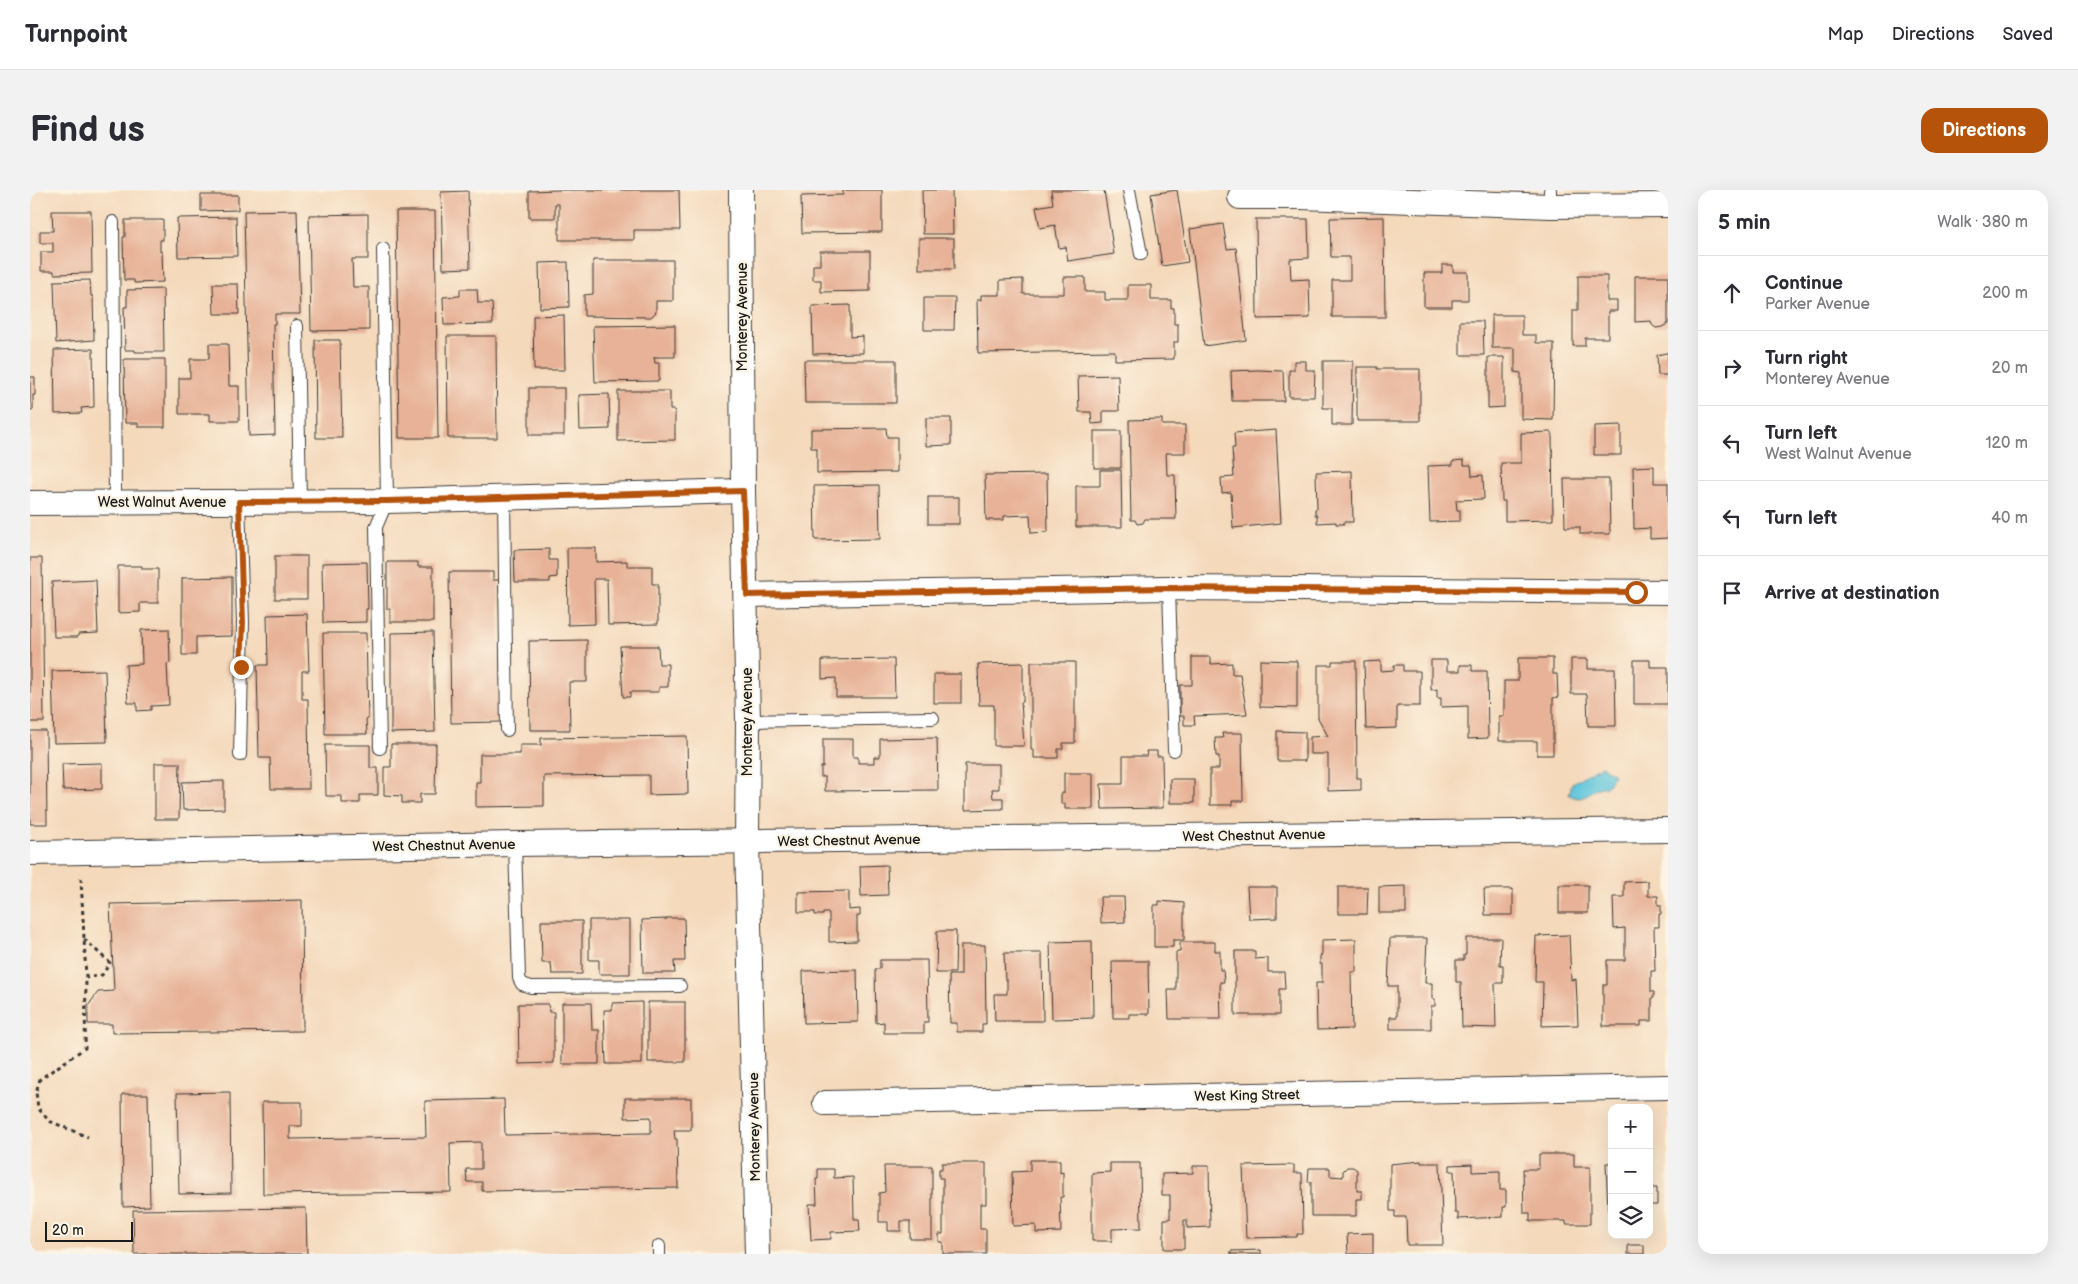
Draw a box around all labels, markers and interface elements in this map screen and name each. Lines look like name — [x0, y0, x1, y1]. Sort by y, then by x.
text: Turnpoint — [25, 20, 128, 49]
text: Map — [1828, 24, 1864, 45]
text: Directions — [1892, 24, 1974, 45]
text: Saved — [2002, 24, 2053, 45]
button: Directions — [1921, 108, 2048, 153]
text: Find us — [30, 109, 145, 152]
text: 5 min — [1718, 210, 1771, 235]
text: Walk · 380 m — [1937, 213, 2028, 232]
street label: Monterey Avenue — [734, 262, 751, 372]
text: Continue — [1765, 272, 1843, 295]
icon: ahead — [1718, 279, 1746, 307]
text: 200 m — [1982, 284, 2028, 303]
text: Parker Avenue — [1765, 295, 1870, 314]
text: Turn right — [1765, 347, 1848, 370]
icon: right — [1718, 354, 1746, 382]
text: 20 m — [1992, 359, 2028, 378]
text: Monterey Avenue — [1765, 370, 1890, 389]
text: Turn left — [1765, 422, 1837, 445]
icon: left — [1718, 429, 1746, 457]
text: 120 m — [1985, 434, 2028, 453]
text: West Walnut Avenue — [1765, 445, 1912, 464]
street label: West Walnut Avenue — [98, 494, 226, 511]
icon: left — [1718, 504, 1746, 532]
text: Turn left — [1765, 507, 1837, 530]
text: 40 m — [1991, 509, 2028, 528]
icon: arrive — [1718, 579, 1746, 607]
route start — [1625, 581, 1648, 604]
text: Arrive at destination — [1765, 582, 1940, 605]
route end — [230, 656, 253, 679]
street label: Monterey Avenue — [739, 667, 756, 777]
street label: West Chestnut Avenue — [1182, 826, 1326, 845]
street label: West Chestnut Avenue — [777, 831, 921, 850]
street label: West Chestnut Avenue — [372, 836, 516, 855]
street label: Monterey Avenue — [745, 1072, 764, 1182]
street label: West King Street — [1194, 1086, 1301, 1105]
map controls — [1608, 1104, 1653, 1239]
button: + — [1608, 1104, 1653, 1149]
button: − — [1608, 1149, 1653, 1194]
button: layers — [1608, 1194, 1653, 1239]
scale bar — [45, 1219, 132, 1242]
text: 20 m — [52, 1222, 84, 1239]

